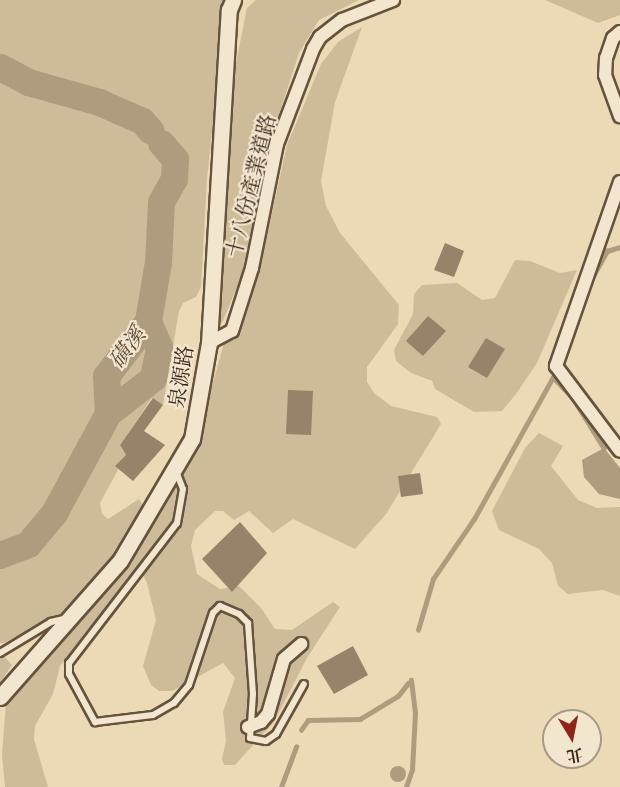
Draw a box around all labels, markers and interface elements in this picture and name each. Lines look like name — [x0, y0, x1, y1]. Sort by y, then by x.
street label: 十八份產業道路 — [222, 112, 282, 260]
water label: 磺溪 — [104, 322, 152, 374]
street label: 泉源路 — [165, 344, 199, 410]
north arrow — [542, 709, 602, 769]
text: 北 — [565, 743, 585, 767]

